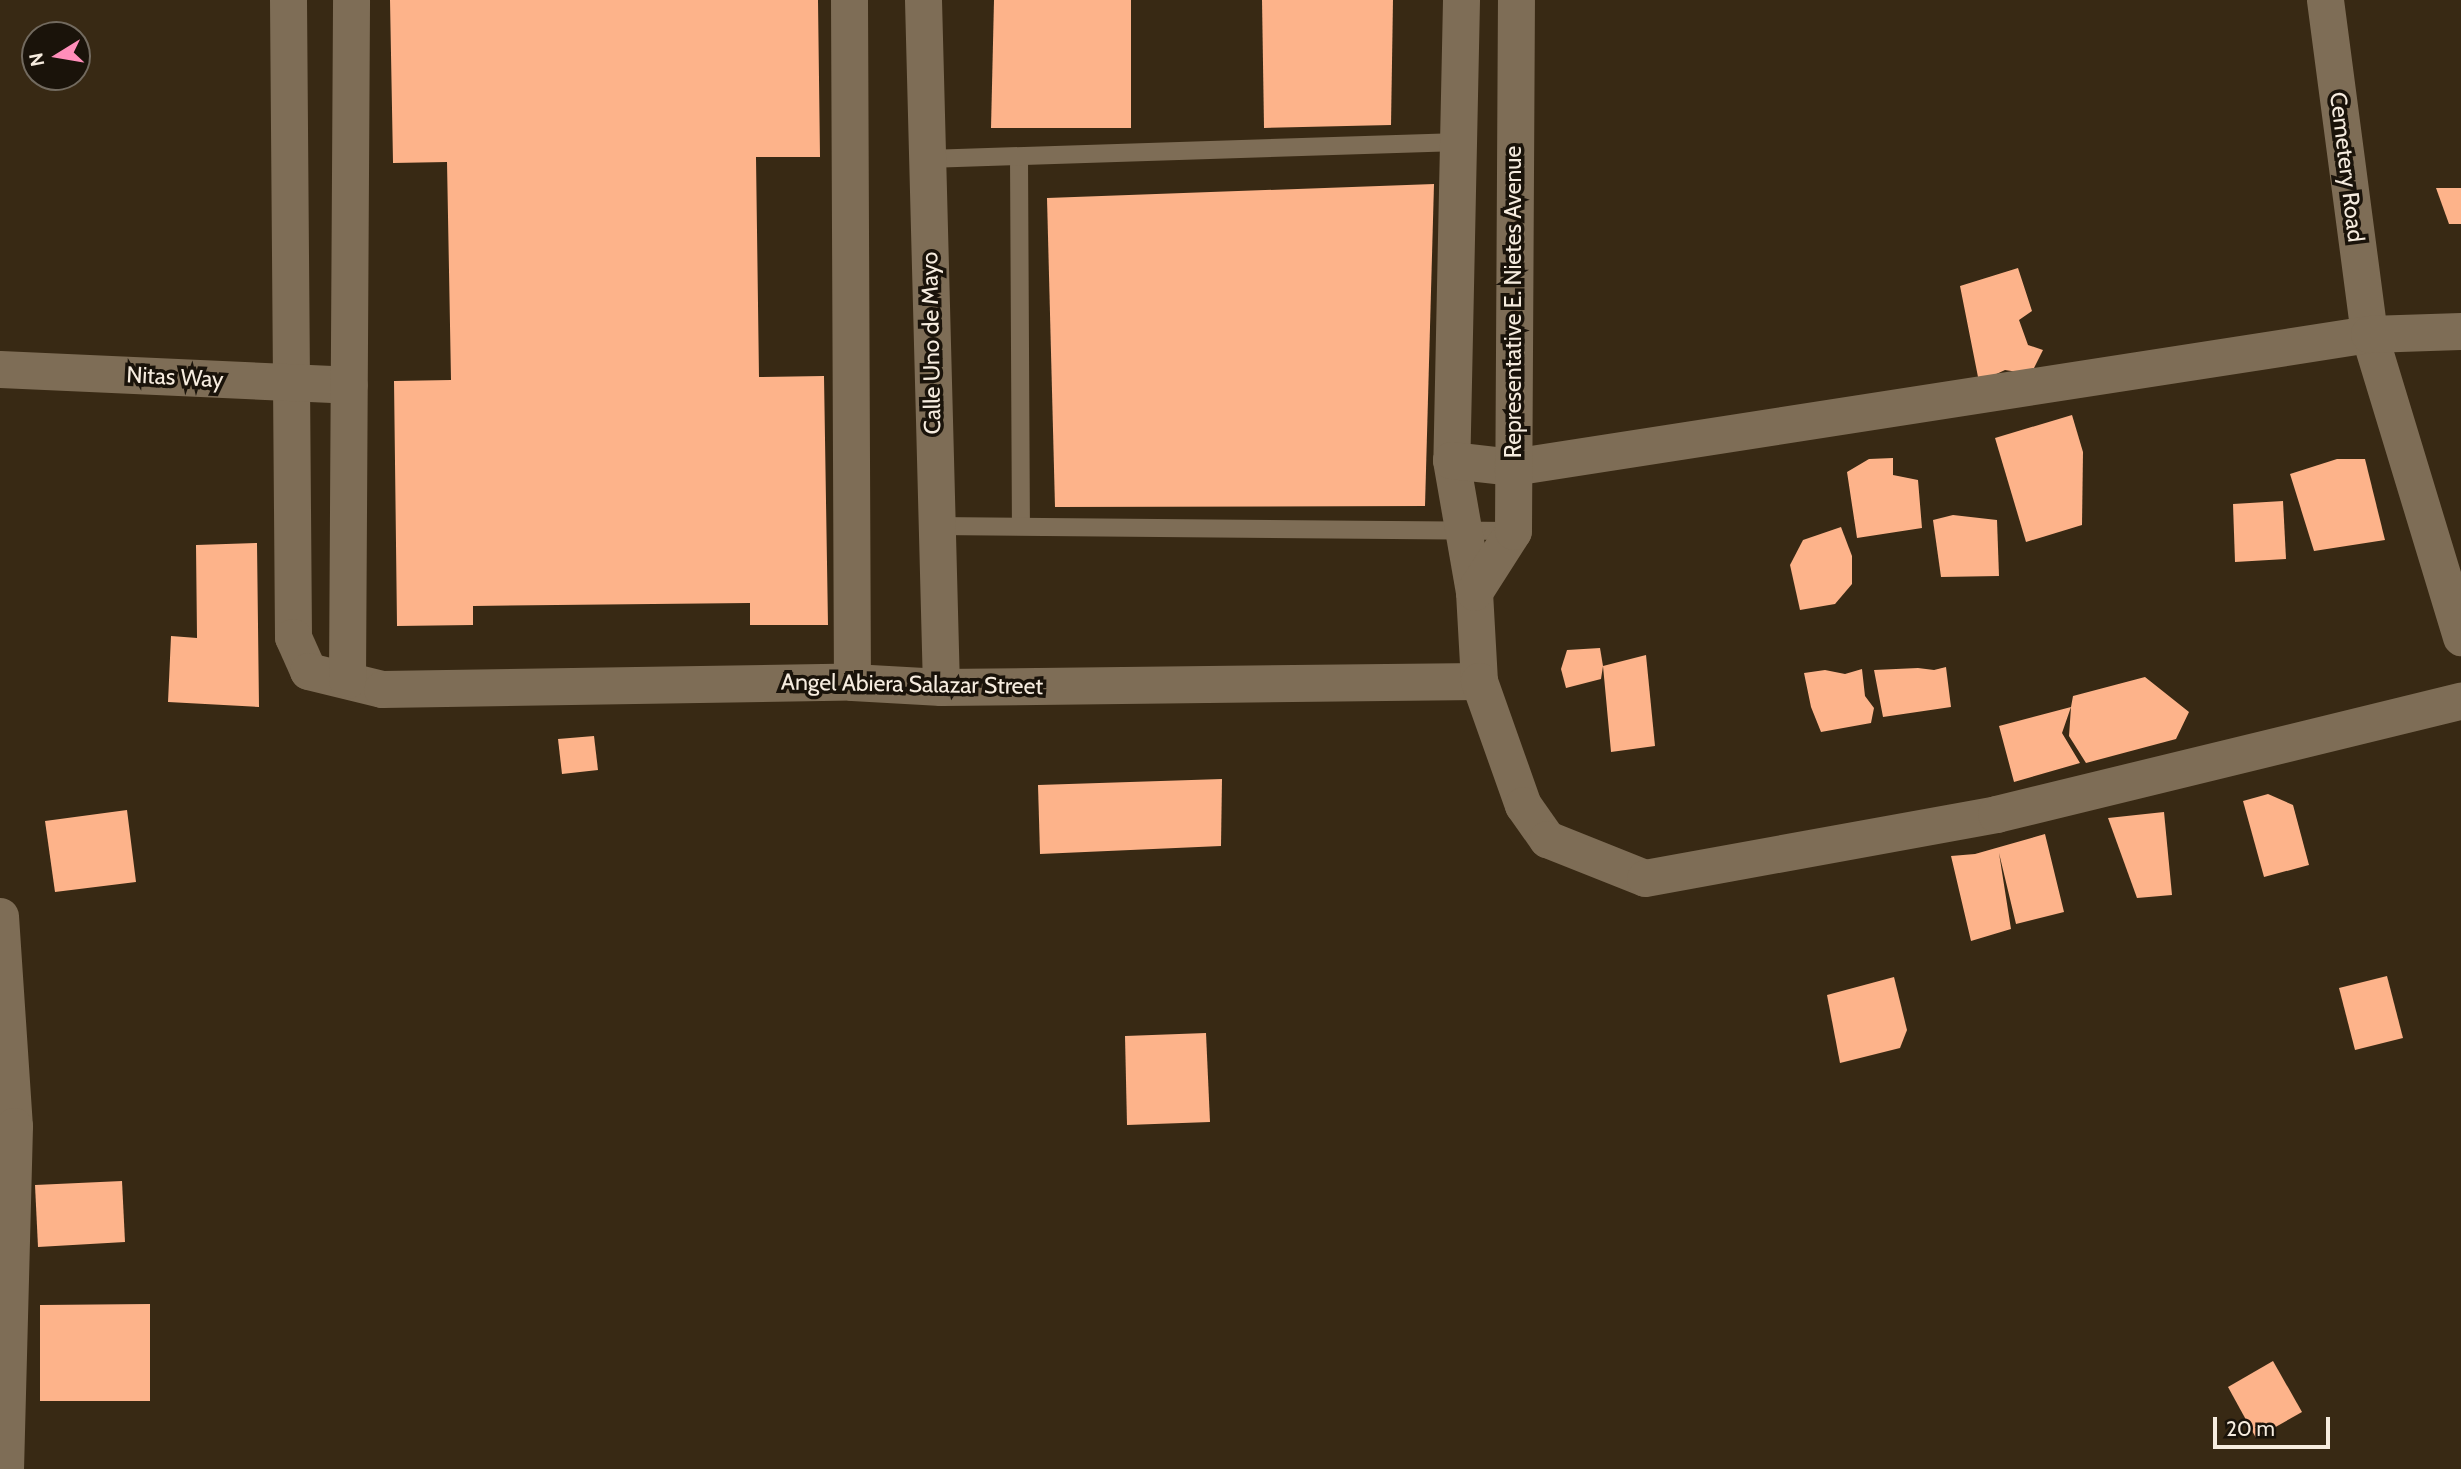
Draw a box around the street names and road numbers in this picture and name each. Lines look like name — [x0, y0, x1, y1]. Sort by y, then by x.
street label: Cemetery Road — [2324, 90, 2370, 244]
street label: Representative E. Nietes Avenue — [1499, 146, 1527, 458]
street label: Calle Uno de Mayo — [916, 251, 946, 435]
street label: Nitas Way — [126, 361, 224, 393]
street label: Angel Abiera Salazar Street — [781, 668, 1043, 700]

